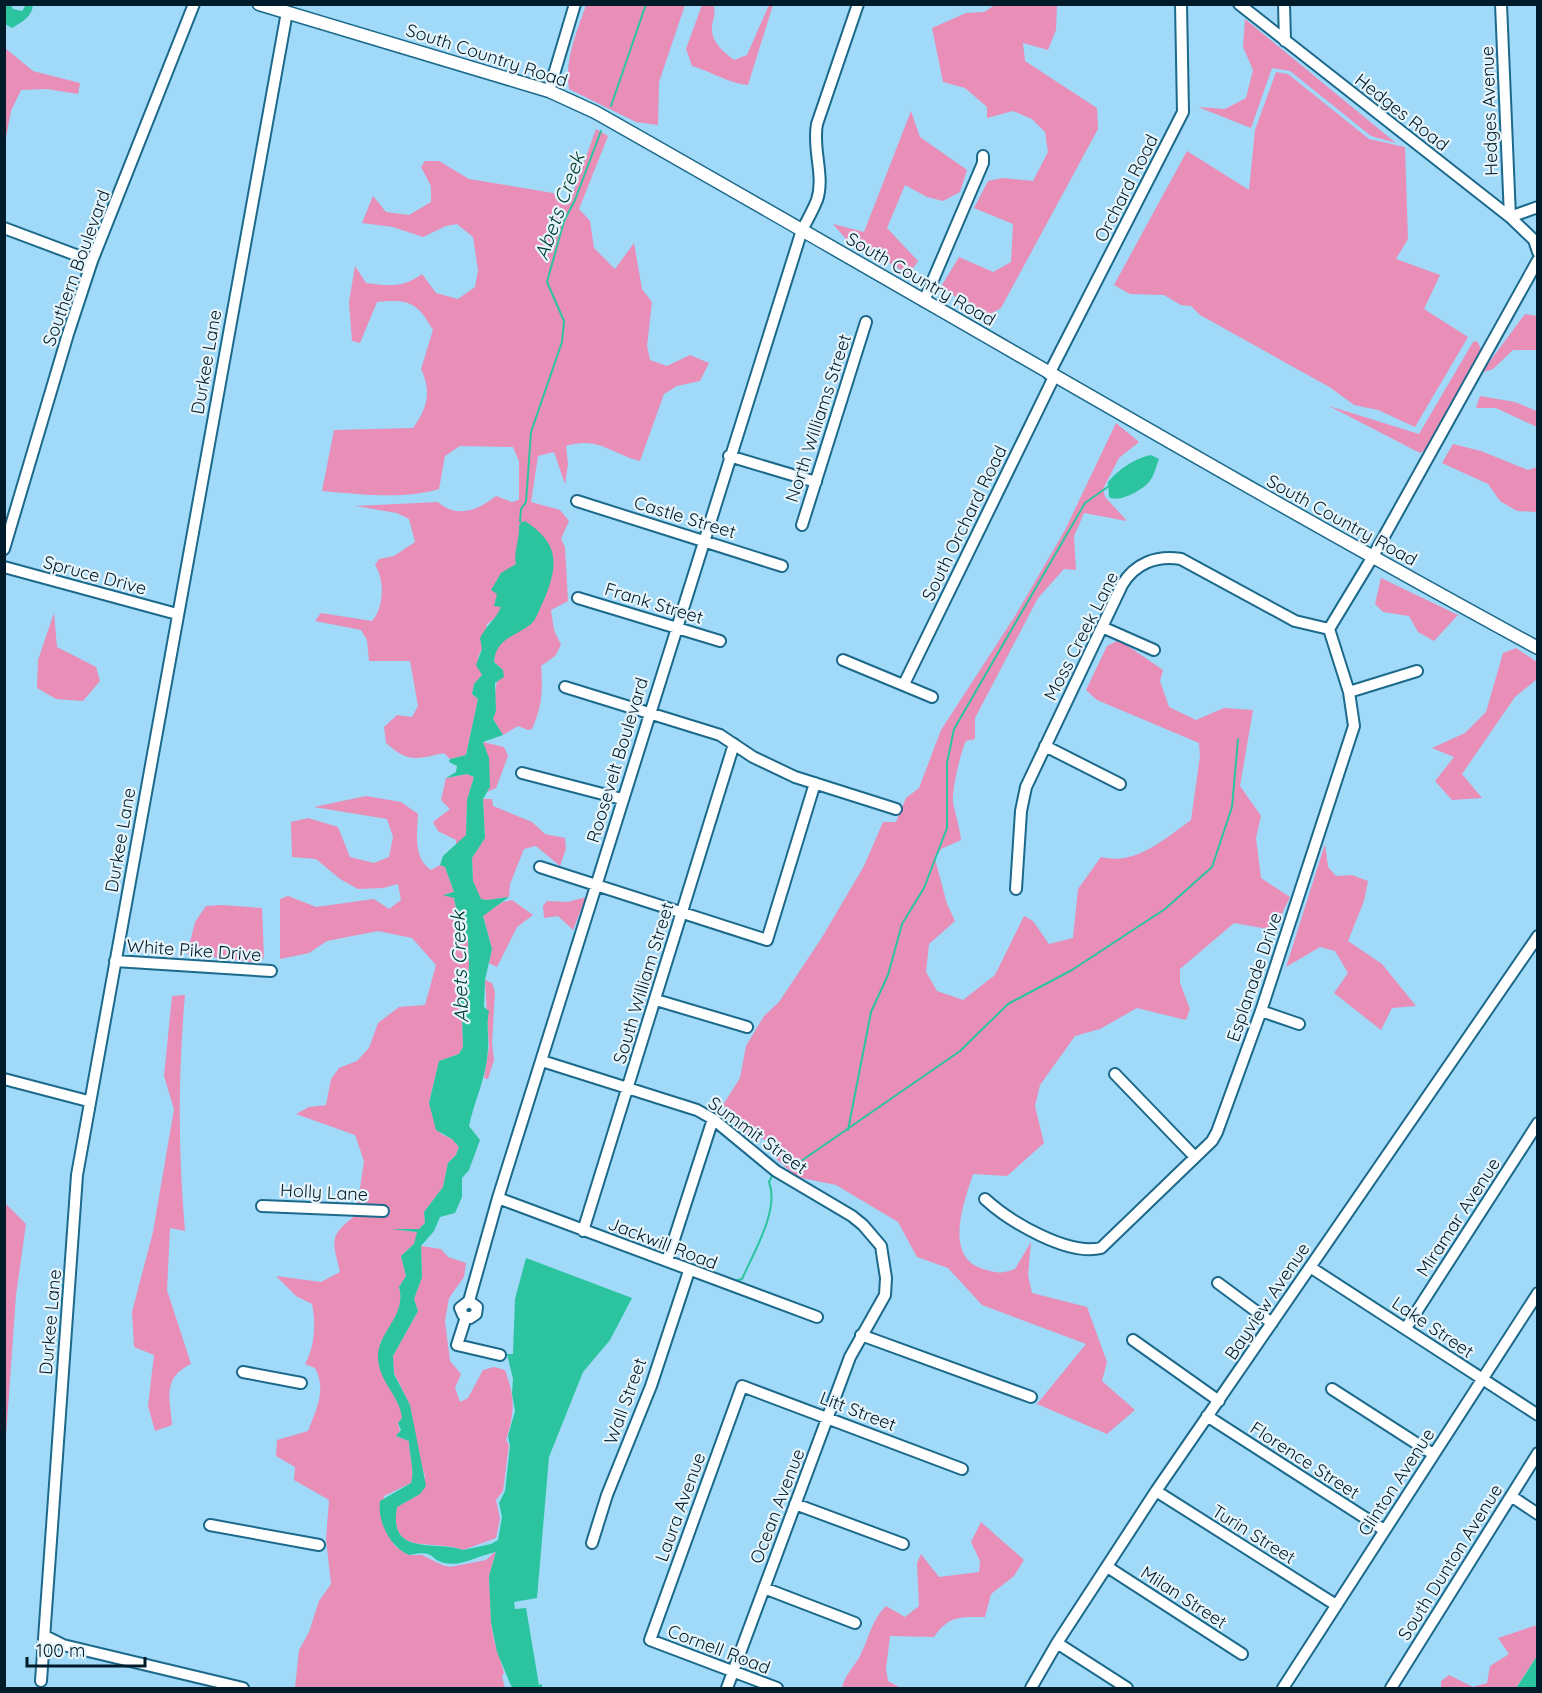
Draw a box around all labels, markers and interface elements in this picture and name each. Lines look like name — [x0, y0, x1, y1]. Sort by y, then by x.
street label: South Country Road — [403, 18, 571, 92]
street label: Hedges Avenue — [1475, 46, 1503, 176]
street label: Hedges Road — [1350, 68, 1454, 156]
street label: Orchard Road — [1089, 130, 1163, 246]
water label: Abets Creek — [528, 147, 591, 263]
street label: Southern Boulevard — [37, 187, 115, 349]
street label: South Country Road — [842, 227, 1000, 331]
street label: Durkee Lane — [185, 308, 227, 416]
street label: North Williams Street — [780, 331, 856, 505]
street label: South Orchard Road — [916, 441, 1012, 605]
street label: South Country Road — [1263, 469, 1421, 571]
street label: Castle Street — [631, 491, 739, 543]
street label: Spruce Drive — [41, 550, 149, 600]
street label: Moss Creek Lane — [1039, 568, 1123, 704]
street label: Frank Street — [602, 577, 706, 629]
street label: Roosevelt Boulevard — [581, 675, 653, 845]
street label: Durkee Lane — [99, 786, 141, 894]
street label: South William Street — [608, 900, 678, 1066]
water label: Abets Creek — [444, 908, 473, 1023]
street label: Esplanade Drive — [1221, 909, 1287, 1045]
street label: White Pike Drive — [126, 934, 262, 966]
street label: Summit Street — [704, 1091, 812, 1179]
street label: Miramar Avenue — [1411, 1153, 1505, 1281]
street label: Holly Lane — [279, 1178, 369, 1206]
street label: Jackwill Road — [605, 1212, 721, 1274]
street label: Bayview Avenue — [1219, 1238, 1315, 1364]
street label: Durkee Lane — [34, 1268, 66, 1376]
street label: Lake Street — [1388, 1291, 1478, 1363]
street label: Wall Street — [599, 1355, 651, 1447]
street label: Litt Street — [817, 1386, 899, 1436]
street label: Florence Street — [1246, 1416, 1364, 1504]
street label: Clinton Avenue — [1353, 1424, 1439, 1540]
street label: Ocean Avenue — [745, 1445, 809, 1567]
street label: Laura Avenue — [650, 1449, 710, 1565]
street label: South Dunton Avenue — [1393, 1480, 1507, 1644]
street label: Turin Street — [1208, 1499, 1300, 1569]
street label: Milan Street — [1137, 1561, 1231, 1633]
street label: Cornell Road — [664, 1619, 774, 1679]
scale bar — [27, 1630, 146, 1668]
text: 100 m — [36, 1639, 85, 1662]

